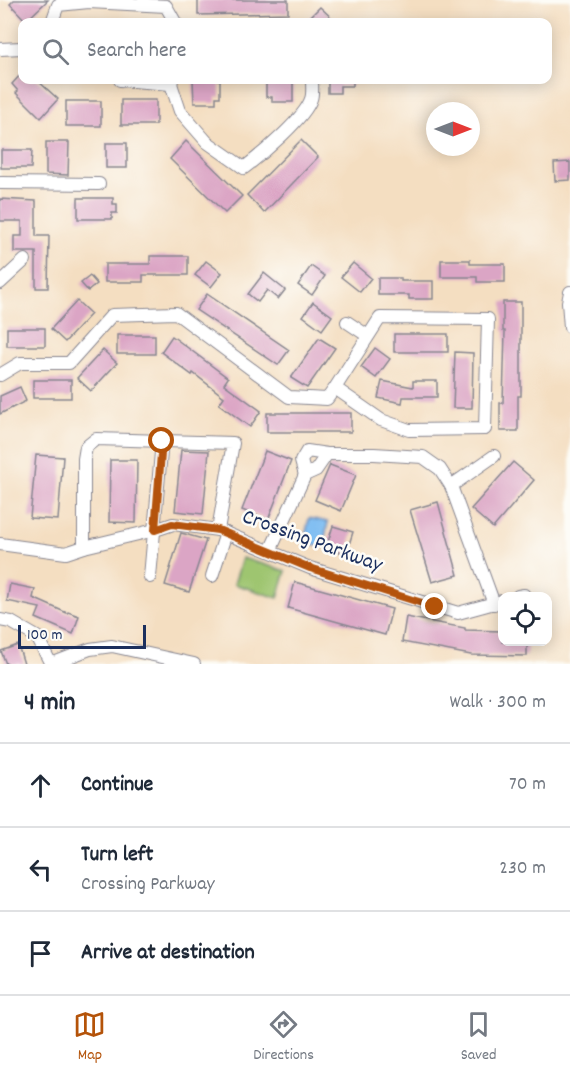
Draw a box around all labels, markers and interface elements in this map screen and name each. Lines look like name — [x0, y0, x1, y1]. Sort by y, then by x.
search box — [18, 18, 552, 84]
icon: search — [39, 35, 72, 68]
text: Search here — [87, 36, 186, 67]
north arrow — [426, 102, 480, 156]
route start — [148, 427, 174, 453]
street label: Crossing Parkway — [238, 502, 387, 582]
map controls — [498, 592, 552, 646]
button: locate — [498, 592, 552, 646]
route end — [421, 593, 447, 619]
scale bar — [18, 622, 146, 650]
text: 100 m — [27, 624, 63, 647]
text: 4 min — [24, 685, 75, 722]
text: Walk · 300 m — [449, 689, 546, 717]
icon: ahead — [24, 769, 57, 802]
text: Continue — [81, 770, 153, 801]
text: 70 m — [509, 771, 546, 799]
text: Turn left — [81, 840, 153, 871]
icon: left — [24, 853, 57, 886]
text: 230 m — [499, 855, 546, 883]
text: Crossing Parkway — [81, 871, 215, 899]
icon: arrive — [24, 937, 57, 970]
text: Arrive at destination — [81, 938, 255, 969]
tab: Map — [73, 1008, 106, 1067]
tab: Directions — [253, 1008, 314, 1067]
tab: Saved — [461, 1008, 497, 1067]

